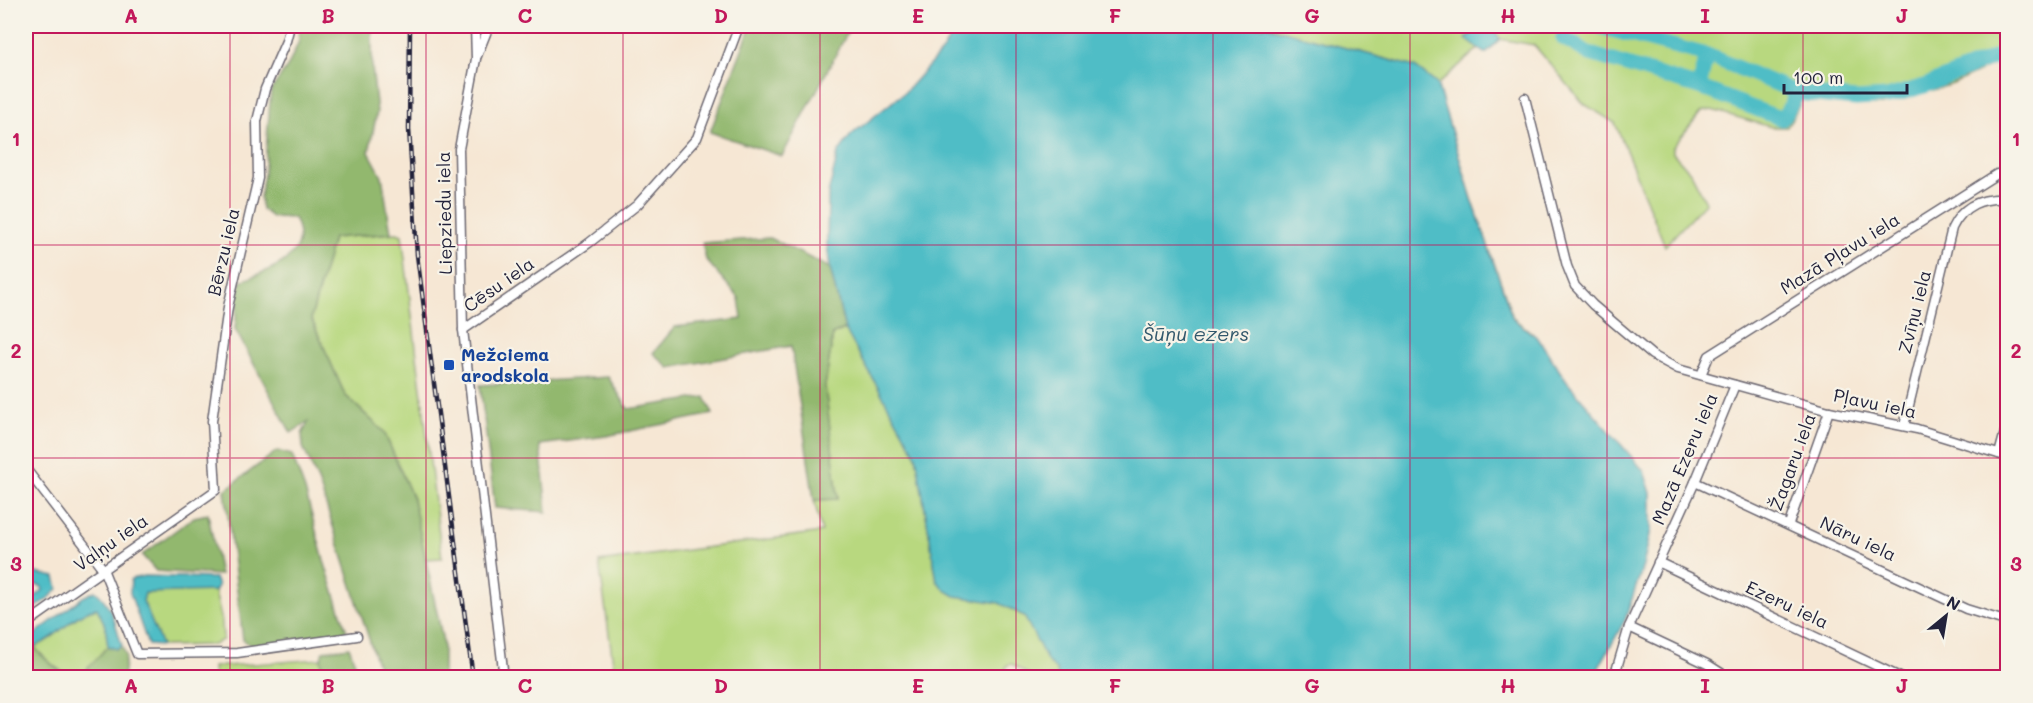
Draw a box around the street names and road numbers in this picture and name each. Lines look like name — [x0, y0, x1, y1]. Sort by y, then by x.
street label: Liepziedu iela — [431, 151, 457, 275]
street label: Bērzu iela — [201, 206, 245, 298]
street label: Mazā Pļavu iela — [1775, 207, 1904, 300]
street label: Cēsu iela — [458, 251, 539, 317]
street label: Zvīņu iela — [1892, 267, 1936, 356]
street label: Pļavu iela — [1832, 383, 1919, 424]
street label: Mazā Ezeru iela — [1645, 389, 1723, 528]
street label: Žagaru iela — [1763, 410, 1821, 514]
street label: Vaļņu iela — [69, 508, 152, 576]
street label: Nāru iela — [1816, 510, 1900, 566]
street label: Ezeru iela — [1742, 575, 1833, 634]

